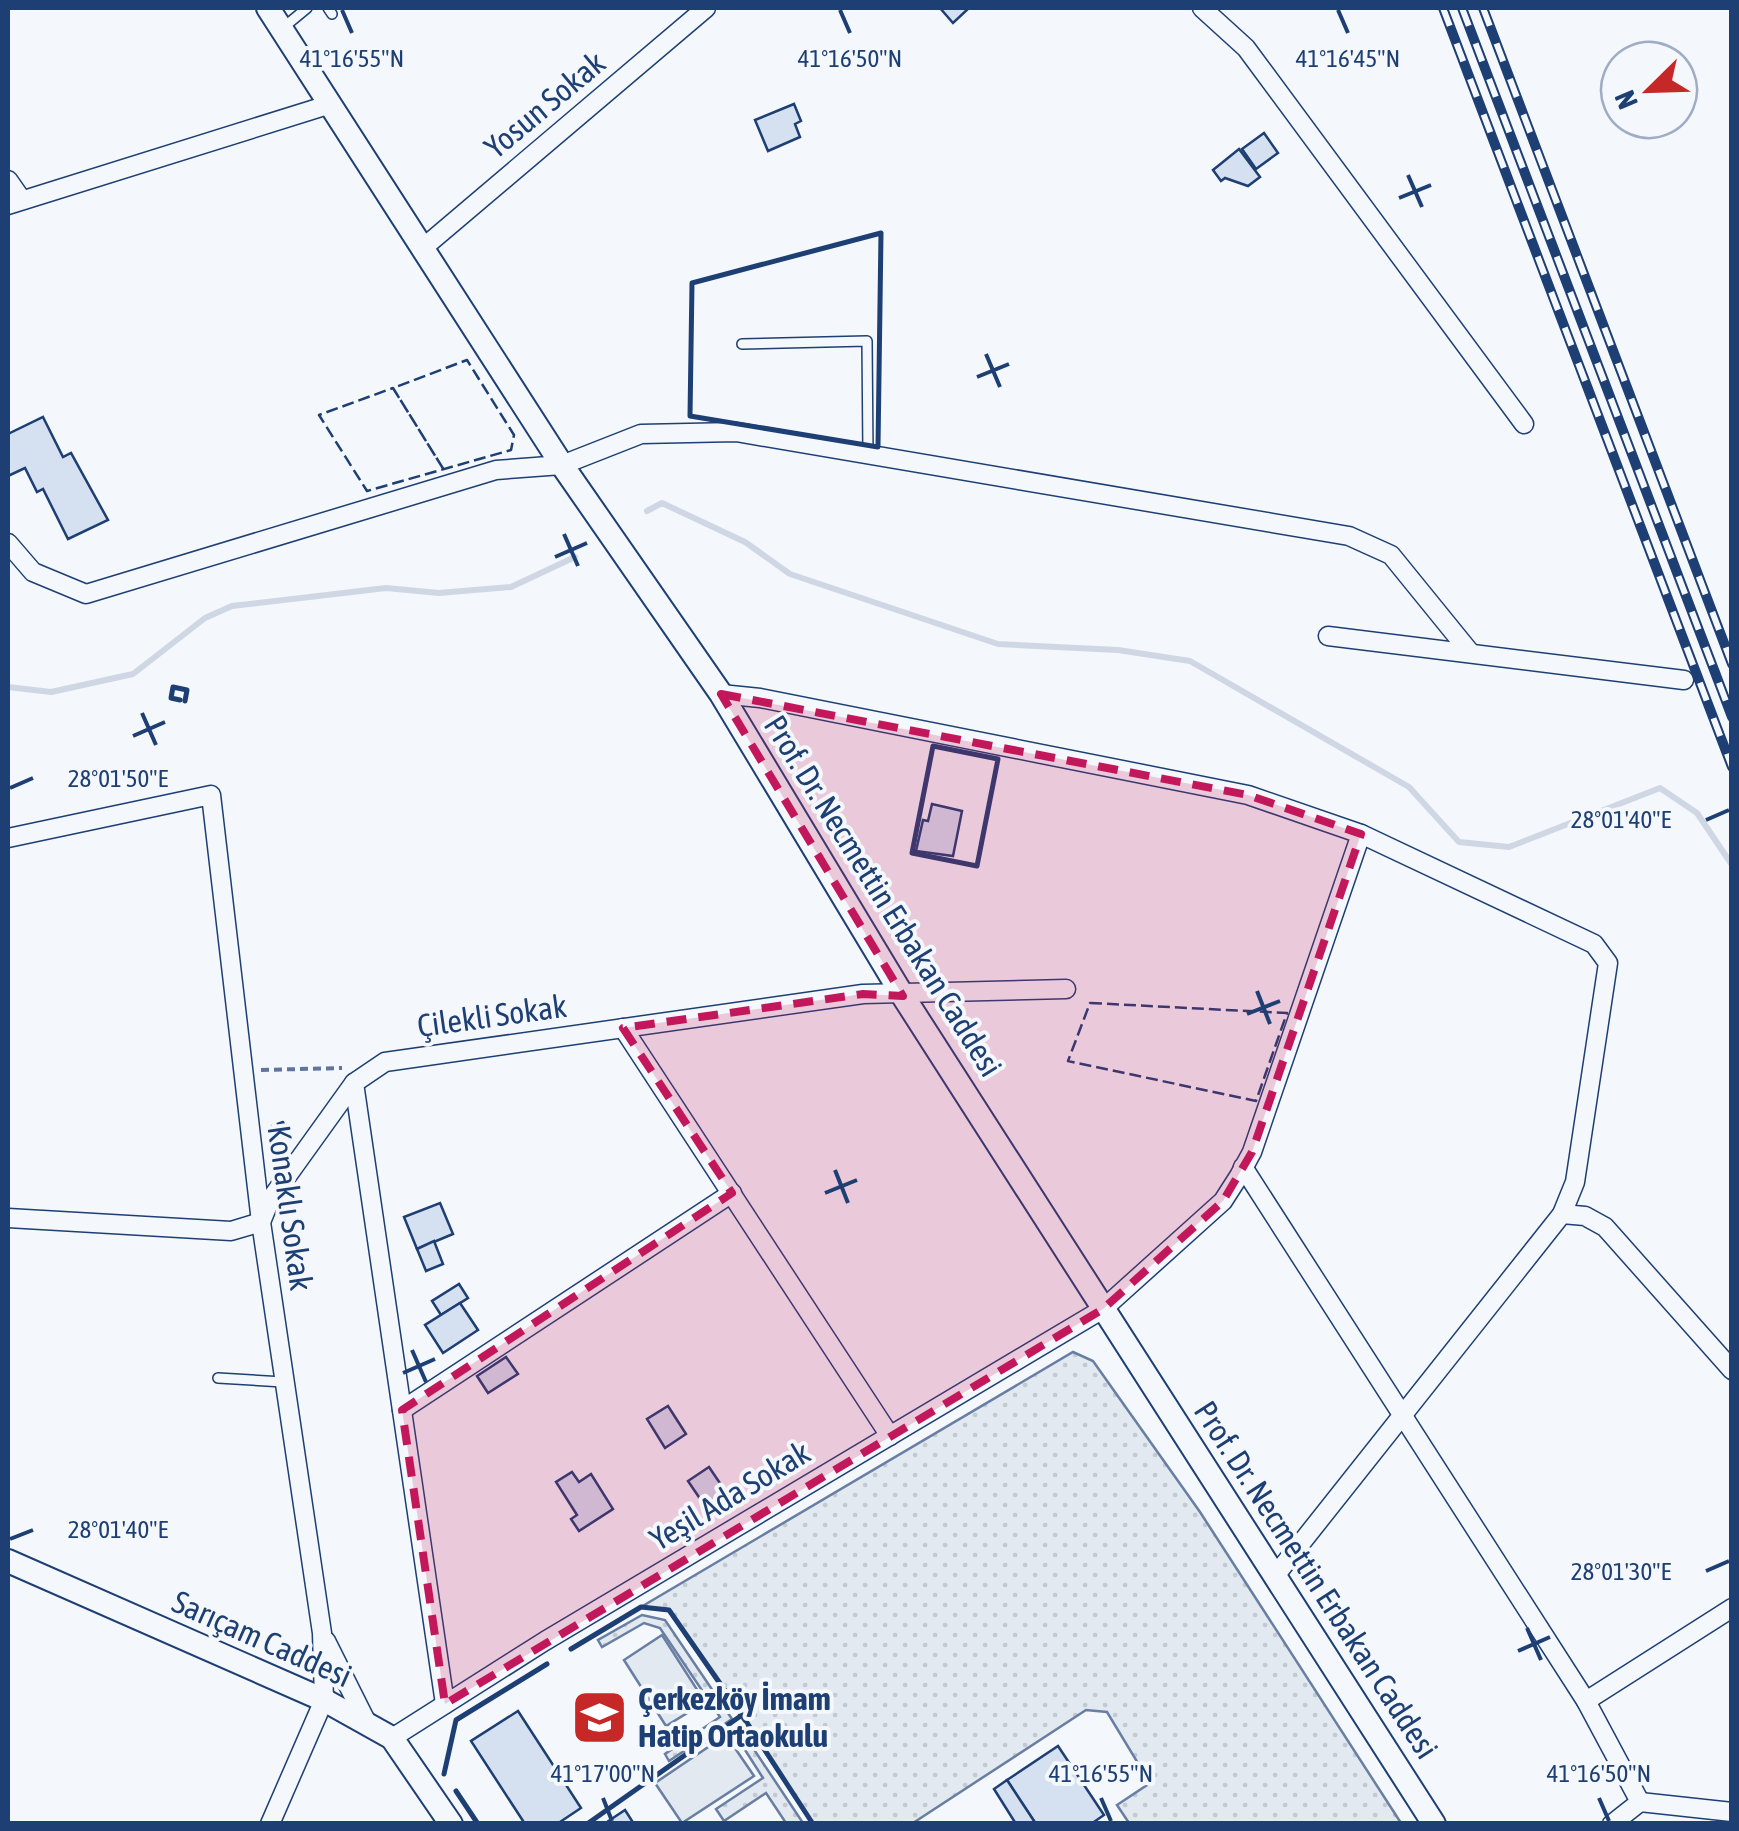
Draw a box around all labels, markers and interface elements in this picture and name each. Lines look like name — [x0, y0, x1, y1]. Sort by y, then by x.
north arrow — [1599, 40, 1699, 140]
text: 41°16'55"N — [300, 44, 404, 72]
street label: Yosun Sokak — [477, 44, 612, 166]
text: 41°16'50"N — [798, 44, 902, 72]
text: 41°16'45"N — [1296, 44, 1400, 72]
text: N — [1608, 86, 1644, 114]
street label: Prof. Dr. Necmettin Erbakan Caddesi — [757, 709, 1010, 1083]
text: 28°01'50"E — [68, 764, 168, 792]
text: 28°01'40"E — [1571, 805, 1671, 833]
street label: Çilekli Sokak — [415, 987, 569, 1044]
street label: Konaklı Sokak — [261, 1123, 320, 1293]
street label: Prof. Dr. Necmettin Erbakan Caddesi — [1187, 1394, 1446, 1765]
street label: Yeşil Ada Sokak — [643, 1433, 816, 1558]
text: 28°01'40"E — [68, 1515, 168, 1543]
text: 28°01'30"E — [1571, 1557, 1671, 1585]
street label: Sarıçam Caddesi — [167, 1583, 357, 1695]
place label: Çerkezköy İmam Hatip Ortaokulu — [638, 1680, 831, 1754]
school or university icon: Çerkezköy İmam Hatip Ortaokulu — [569, 1687, 629, 1747]
text: 41°17'00"N — [551, 1759, 655, 1787]
text: 41°16'55"N — [1049, 1759, 1153, 1787]
text: 41°16'50"N — [1547, 1759, 1651, 1787]

